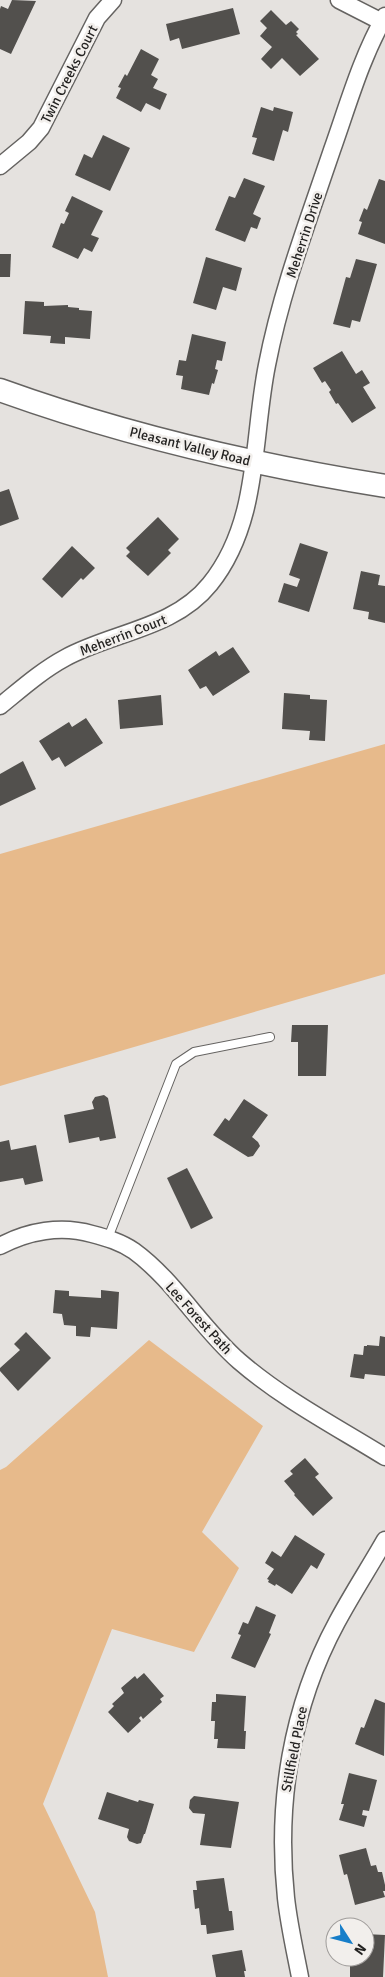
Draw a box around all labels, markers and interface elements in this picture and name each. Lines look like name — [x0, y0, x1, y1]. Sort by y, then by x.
street label: Twin Creeks Court — [37, 22, 102, 126]
street label: Meherrin Drive — [283, 190, 326, 280]
street label: Pleasant Valley Road — [128, 423, 252, 470]
street label: Meherrin Court — [77, 611, 169, 660]
street label: Lee Forest Path — [162, 1279, 236, 1358]
street label: Stillfield Place — [278, 1705, 311, 1793]
north arrow — [325, 1917, 375, 1967]
text: N — [350, 1940, 370, 1958]

